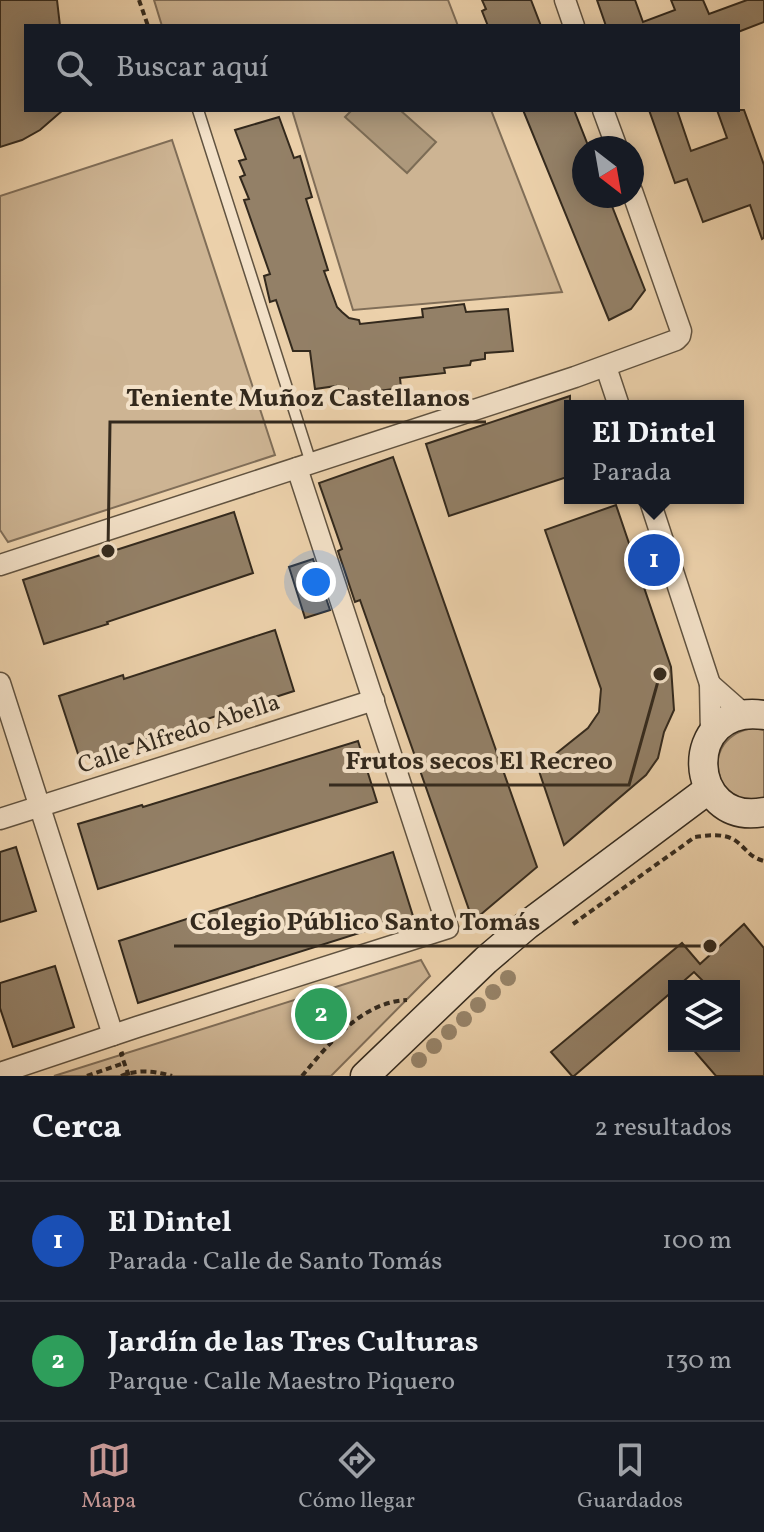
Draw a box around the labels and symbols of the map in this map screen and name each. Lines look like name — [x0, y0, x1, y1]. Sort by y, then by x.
north arrow — [572, 136, 644, 208]
callout: Teniente Muñoz Castellanos — [110, 372, 486, 422]
text: Teniente Muñoz Castellanos — [126, 381, 470, 417]
pin: 1 — [628, 530, 680, 590]
your location — [296, 562, 336, 602]
street label: Calle Alfredo Abella — [74, 686, 284, 784]
callout: Frutos secos El Recreo — [329, 735, 629, 785]
text: Frutos secos El Recreo — [345, 744, 613, 780]
callout: Colegio Público Santo Tomás — [174, 896, 557, 946]
text: Colegio Público Santo Tomás — [190, 905, 540, 941]
pin: 2 — [295, 984, 347, 1044]

